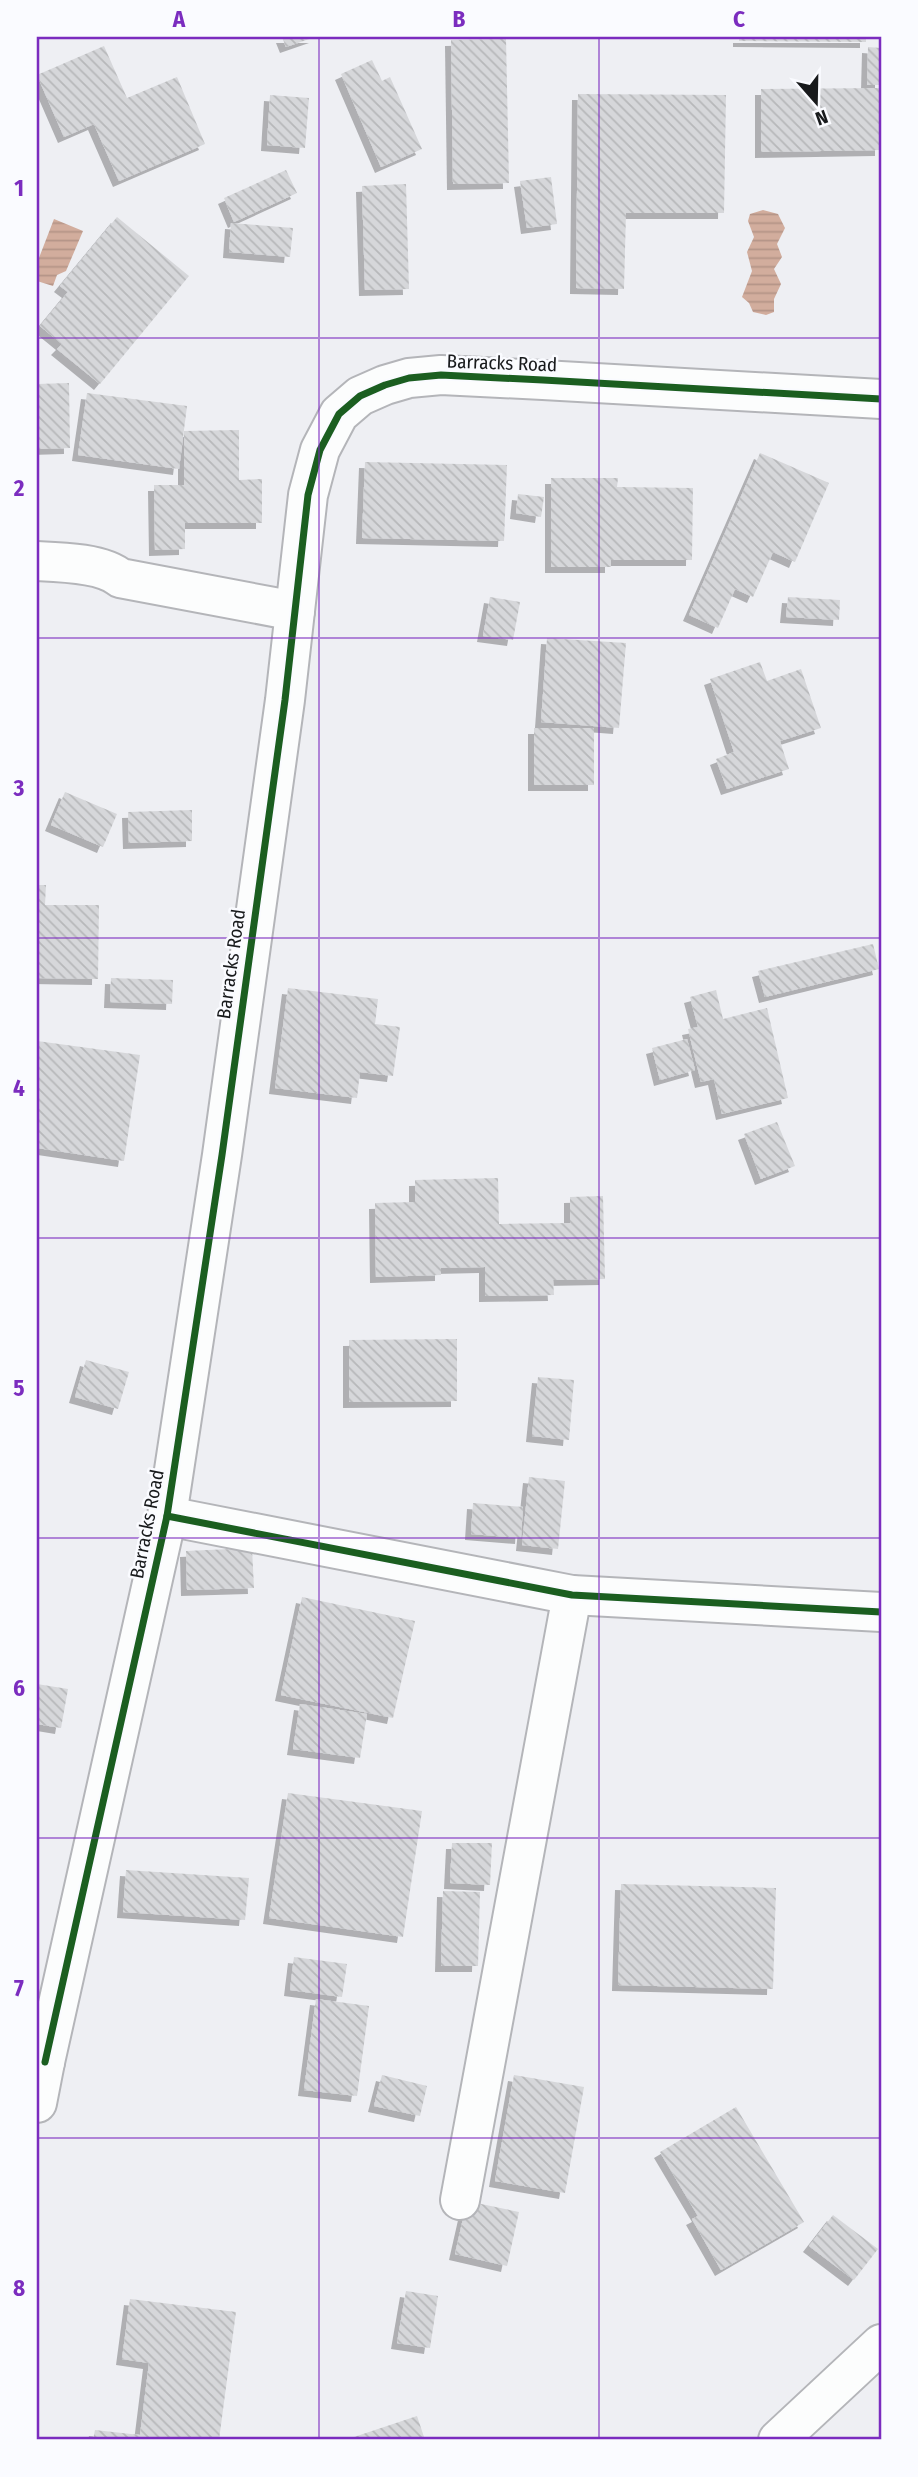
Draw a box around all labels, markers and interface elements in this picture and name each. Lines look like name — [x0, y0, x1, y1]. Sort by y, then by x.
text: A — [172, 5, 186, 33]
text: B — [453, 5, 466, 33]
text: C — [733, 5, 745, 33]
north arrow — [782, 66, 852, 136]
text: N — [812, 105, 831, 130]
text: 1 — [14, 174, 24, 202]
street label: Barracks Road — [446, 350, 558, 376]
text: 2 — [13, 474, 25, 502]
text: 3 — [13, 774, 25, 802]
street label: Barracks Road — [212, 908, 250, 1020]
text: 4 — [13, 1074, 25, 1102]
text: 5 — [13, 1374, 25, 1402]
street label: Barracks Road — [125, 1468, 169, 1580]
text: 6 — [13, 1674, 25, 1702]
text: 7 — [14, 1974, 24, 2002]
text: 8 — [13, 2274, 25, 2302]

